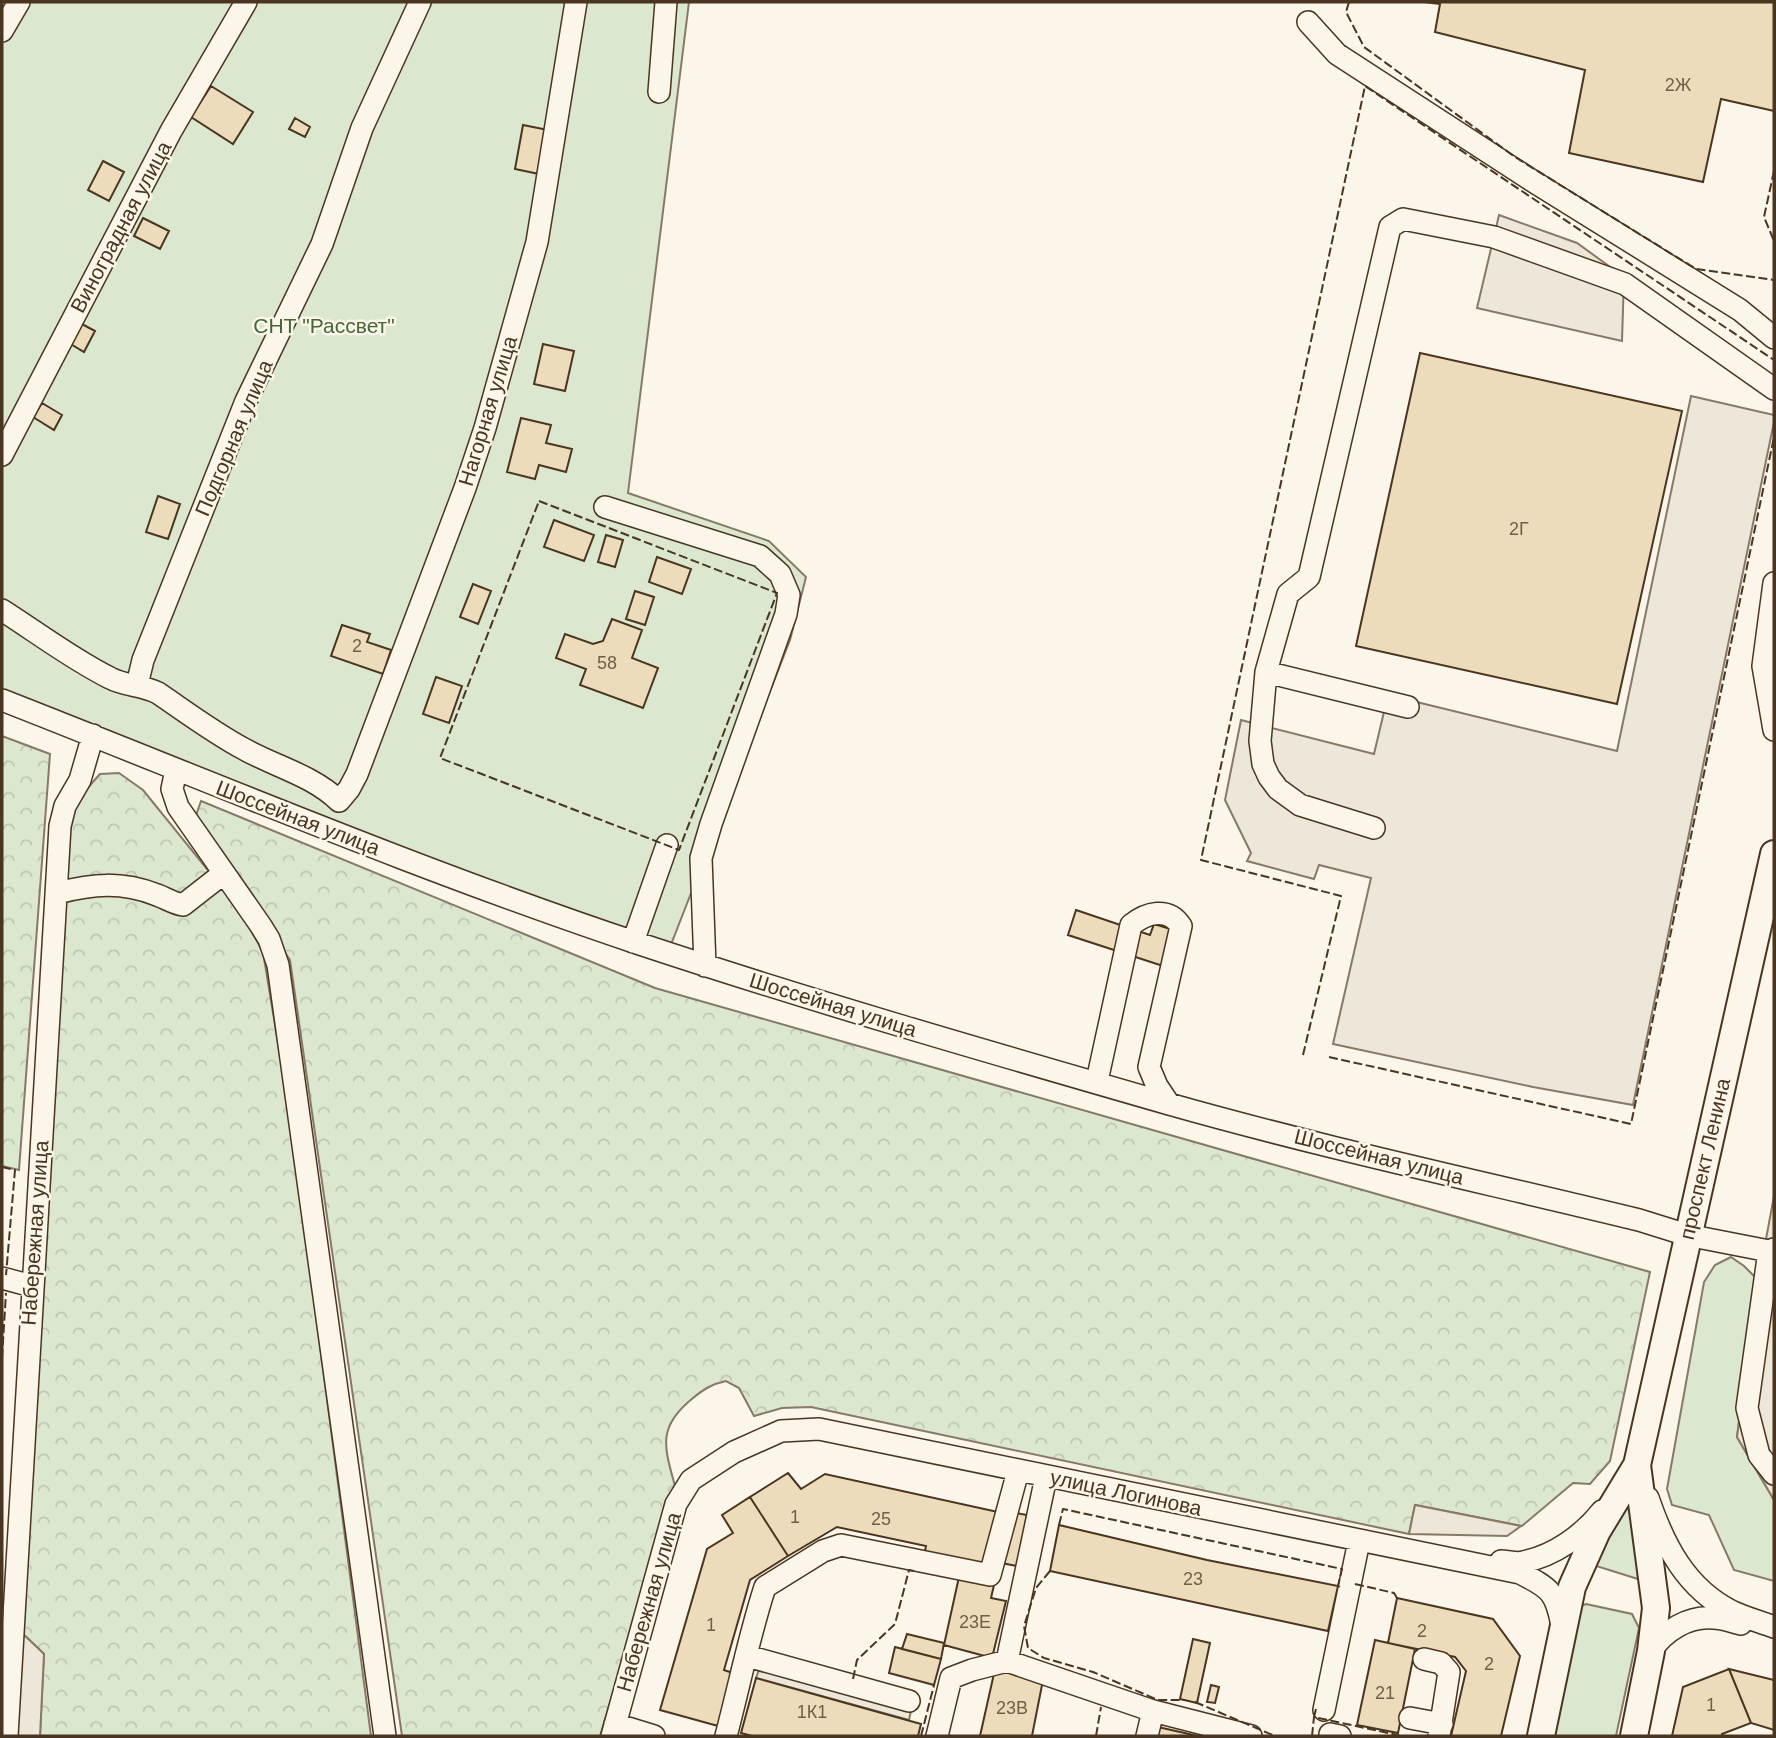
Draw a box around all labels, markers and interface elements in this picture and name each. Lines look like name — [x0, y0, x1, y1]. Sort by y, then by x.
house number: 2Ж — [1665, 75, 1692, 95]
street label: Виноградная улица — [66, 137, 176, 316]
park label: СНТ "Рассвет" — [253, 314, 395, 337]
street label: Нагорная улица — [454, 333, 521, 489]
street label: Подгорная улица — [190, 356, 277, 519]
house number: 2Г — [1509, 519, 1529, 539]
house number: 2 — [352, 636, 362, 656]
house number: 58 — [597, 653, 617, 673]
street label: Шоссейная улица — [213, 776, 384, 859]
street label: Шоссейная улица — [747, 968, 920, 1041]
street label: проспект Ленина — [1675, 1076, 1734, 1242]
street label: Шоссейная улица — [1292, 1124, 1466, 1189]
street label: Набережная улица — [17, 1139, 52, 1326]
street label: улица Логинова — [1048, 1465, 1204, 1520]
house number: 1 — [790, 1507, 800, 1527]
street label: Набережная улица — [612, 1509, 685, 1694]
house number: 25 — [871, 1509, 891, 1529]
house number: 23 — [1183, 1569, 1203, 1589]
house number: 23Е — [959, 1612, 991, 1632]
house number: 1 — [706, 1615, 716, 1635]
house number: 2 — [1417, 1621, 1427, 1641]
house number: 2 — [1484, 1654, 1494, 1674]
house number: 21 — [1375, 1683, 1395, 1703]
house number: 1 — [1706, 1695, 1716, 1715]
house number: 23В — [996, 1698, 1028, 1718]
house number: 1К1 — [797, 1702, 827, 1722]

